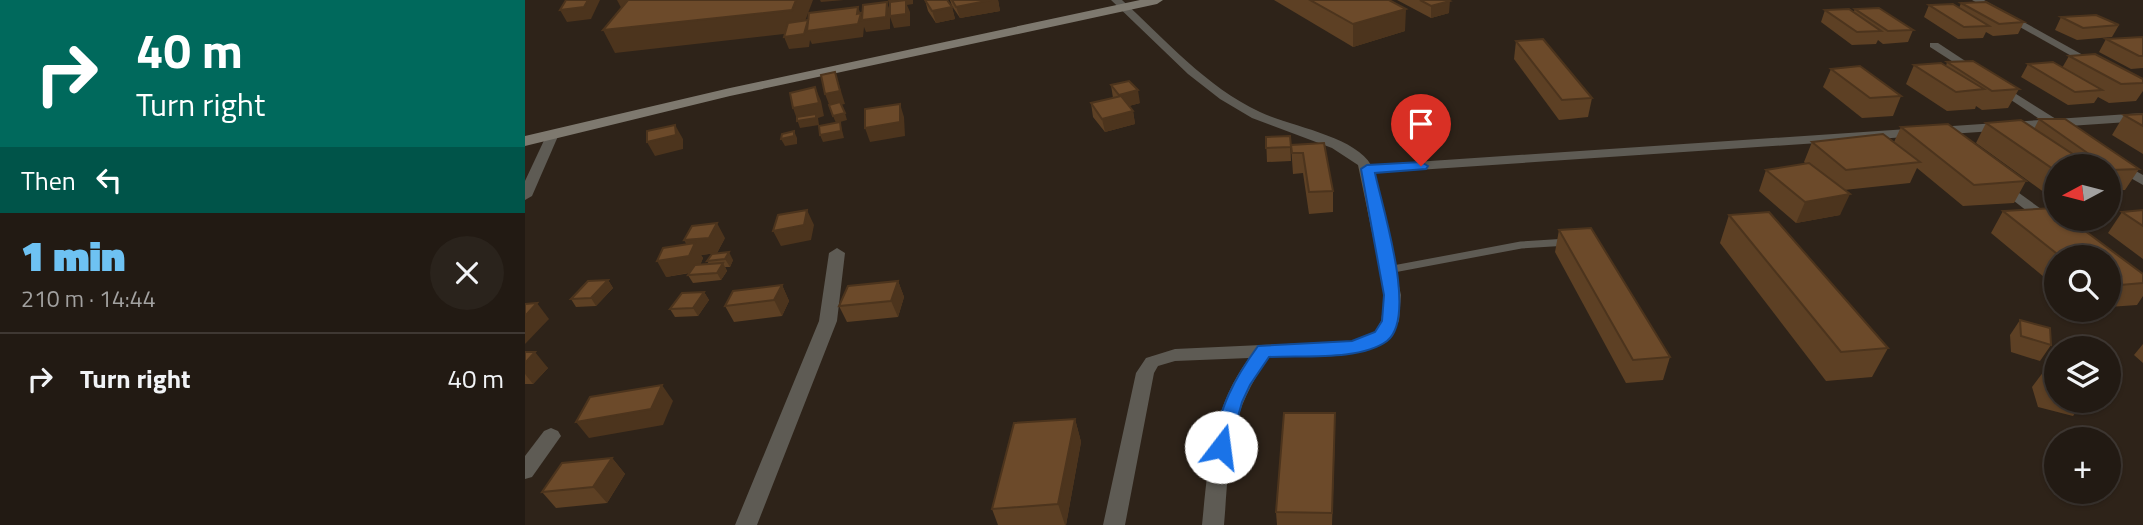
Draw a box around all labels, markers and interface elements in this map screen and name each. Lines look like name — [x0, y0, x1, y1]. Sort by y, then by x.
text: 40 m — [136, 12, 243, 87]
icon: right — [21, 28, 112, 119]
text: Turn right — [136, 80, 265, 128]
pin — [1391, 94, 1451, 166]
icon: arrive — [1402, 105, 1440, 143]
north arrow — [2044, 154, 2121, 231]
map controls — [2044, 154, 2121, 504]
text: Then — [21, 161, 76, 200]
icon: left — [90, 161, 128, 199]
text: 1 min — [21, 223, 125, 287]
button: close — [430, 236, 504, 310]
button: search — [2044, 245, 2121, 322]
text: 210 m · 14:44 — [21, 281, 156, 316]
button: layers — [2044, 336, 2121, 413]
text: Turn right — [80, 359, 191, 398]
text: 40 m — [447, 359, 504, 398]
icon: right — [21, 360, 59, 398]
position arrow — [1184, 410, 1258, 484]
button: + — [2044, 427, 2121, 504]

